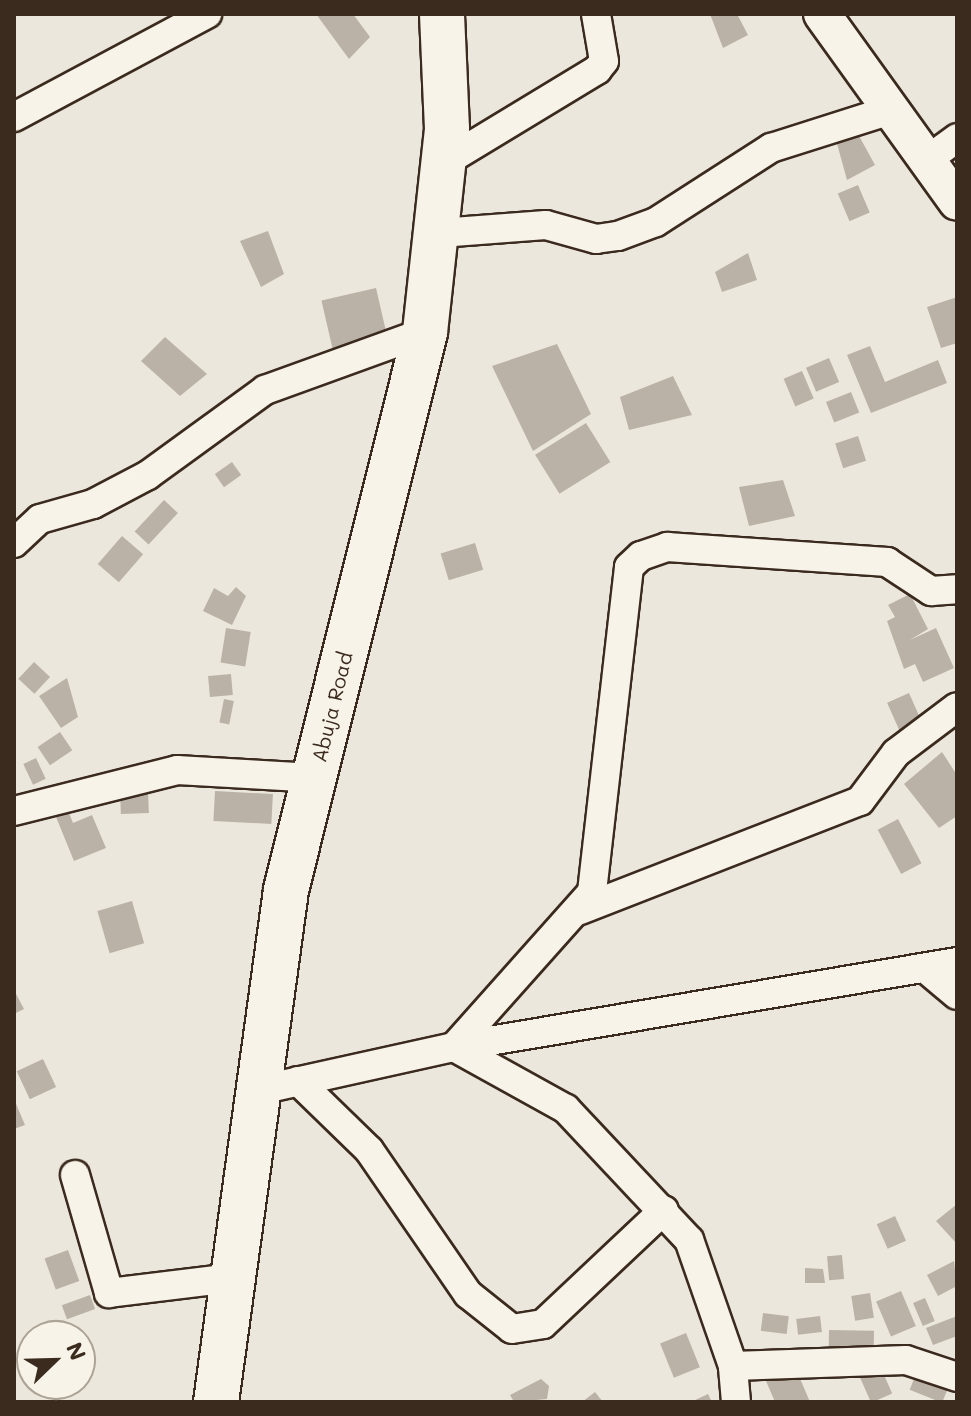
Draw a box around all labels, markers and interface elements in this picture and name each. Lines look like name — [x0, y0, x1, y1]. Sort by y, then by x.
street label: Abuja Road — [307, 649, 357, 765]
north arrow — [16, 1320, 96, 1400]
text: N — [60, 1338, 93, 1365]

